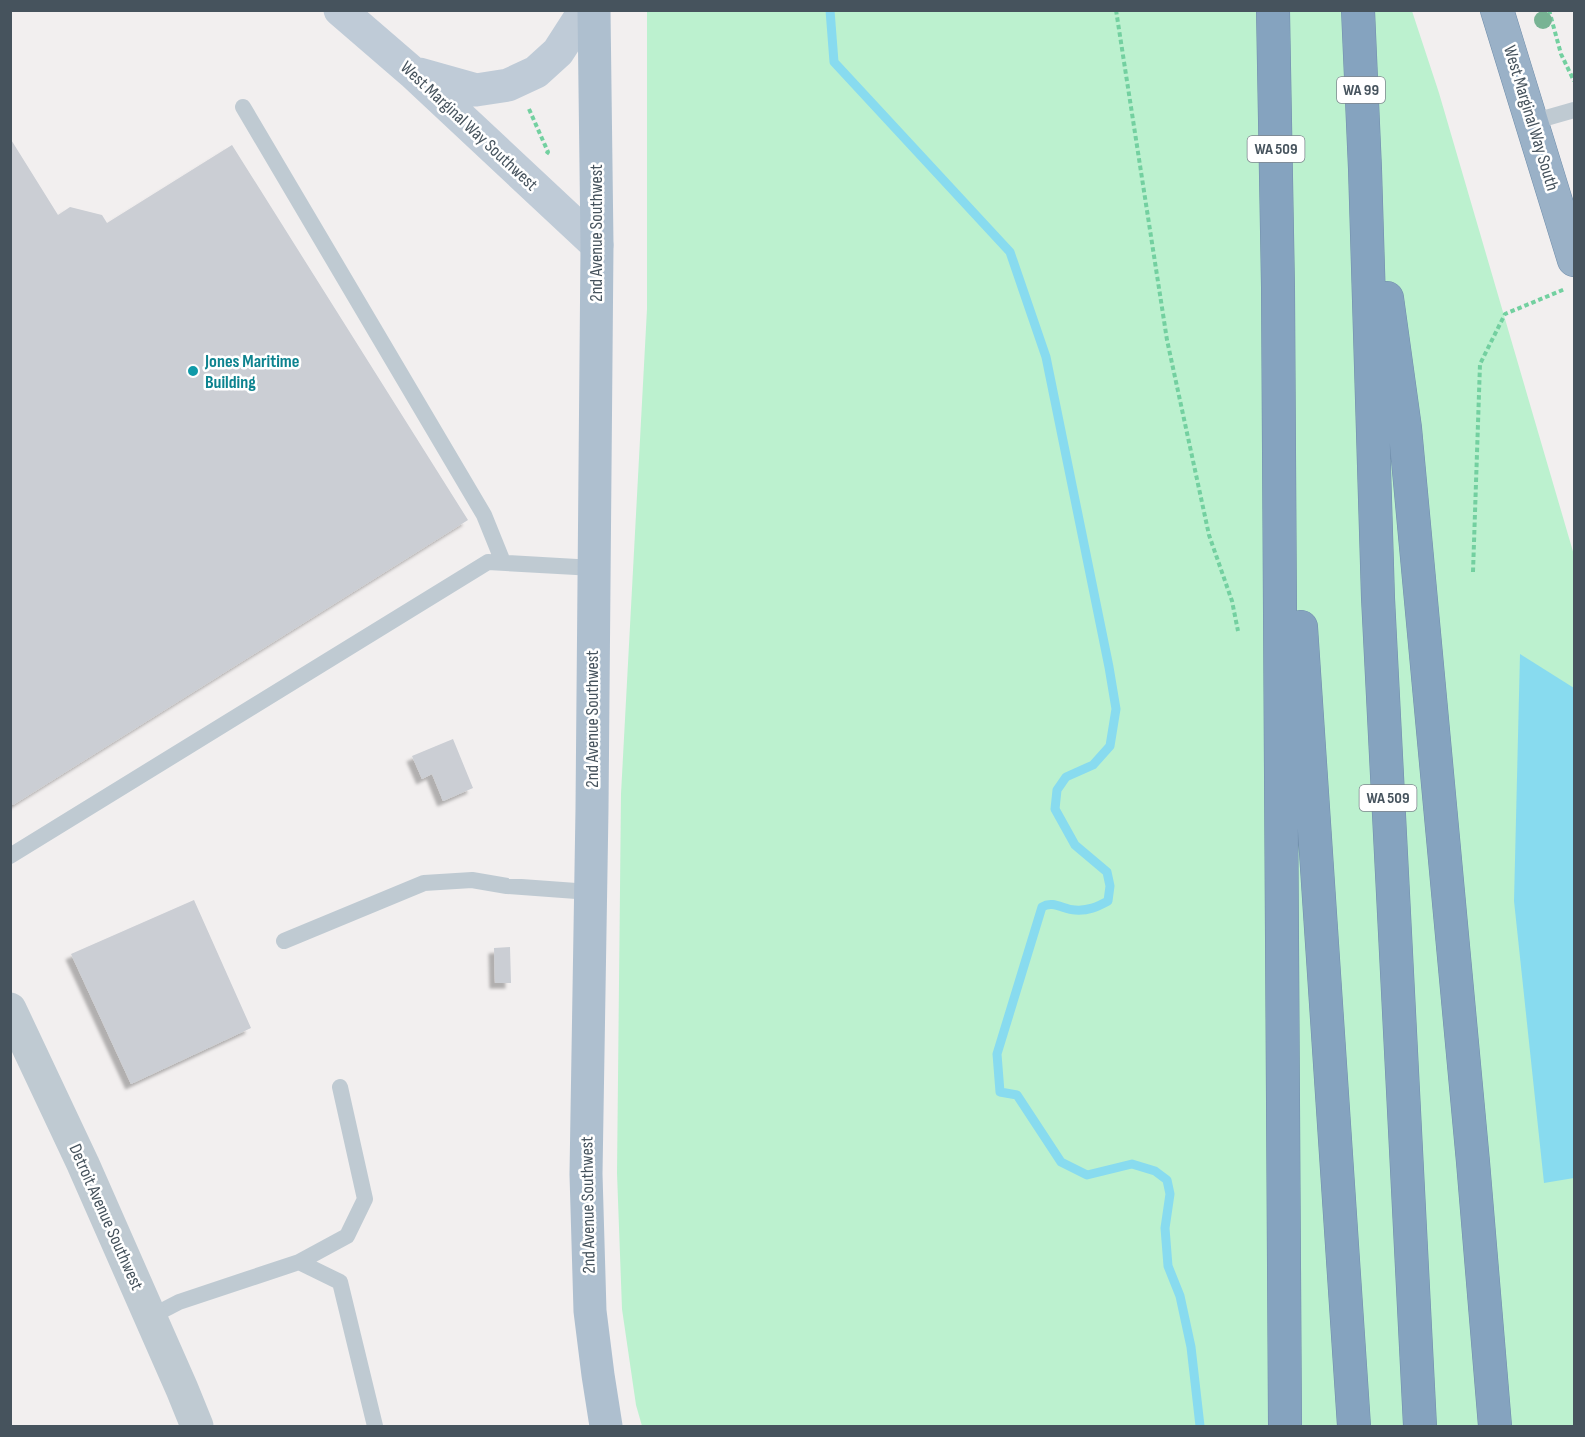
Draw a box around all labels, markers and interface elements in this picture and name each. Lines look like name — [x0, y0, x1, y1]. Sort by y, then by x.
street label: West Marginal Way South — [1499, 43, 1563, 193]
street label: West Marginal Way Southwest — [396, 57, 542, 195]
road number: WA 99 — [1337, 77, 1385, 103]
road number: WA 509 — [1248, 136, 1304, 162]
street label: 2nd Avenue Southwest — [586, 164, 607, 302]
place label: Jones Maritime Building — [204, 351, 299, 393]
marker: Jones Maritime Building — [186, 364, 200, 378]
street label: 2nd Avenue Southwest — [582, 650, 603, 788]
road number: WA 509 — [1360, 785, 1416, 811]
street label: 2nd Avenue Southwest — [576, 1136, 600, 1274]
street label: Detroit Avenue Southwest — [64, 1141, 148, 1294]

